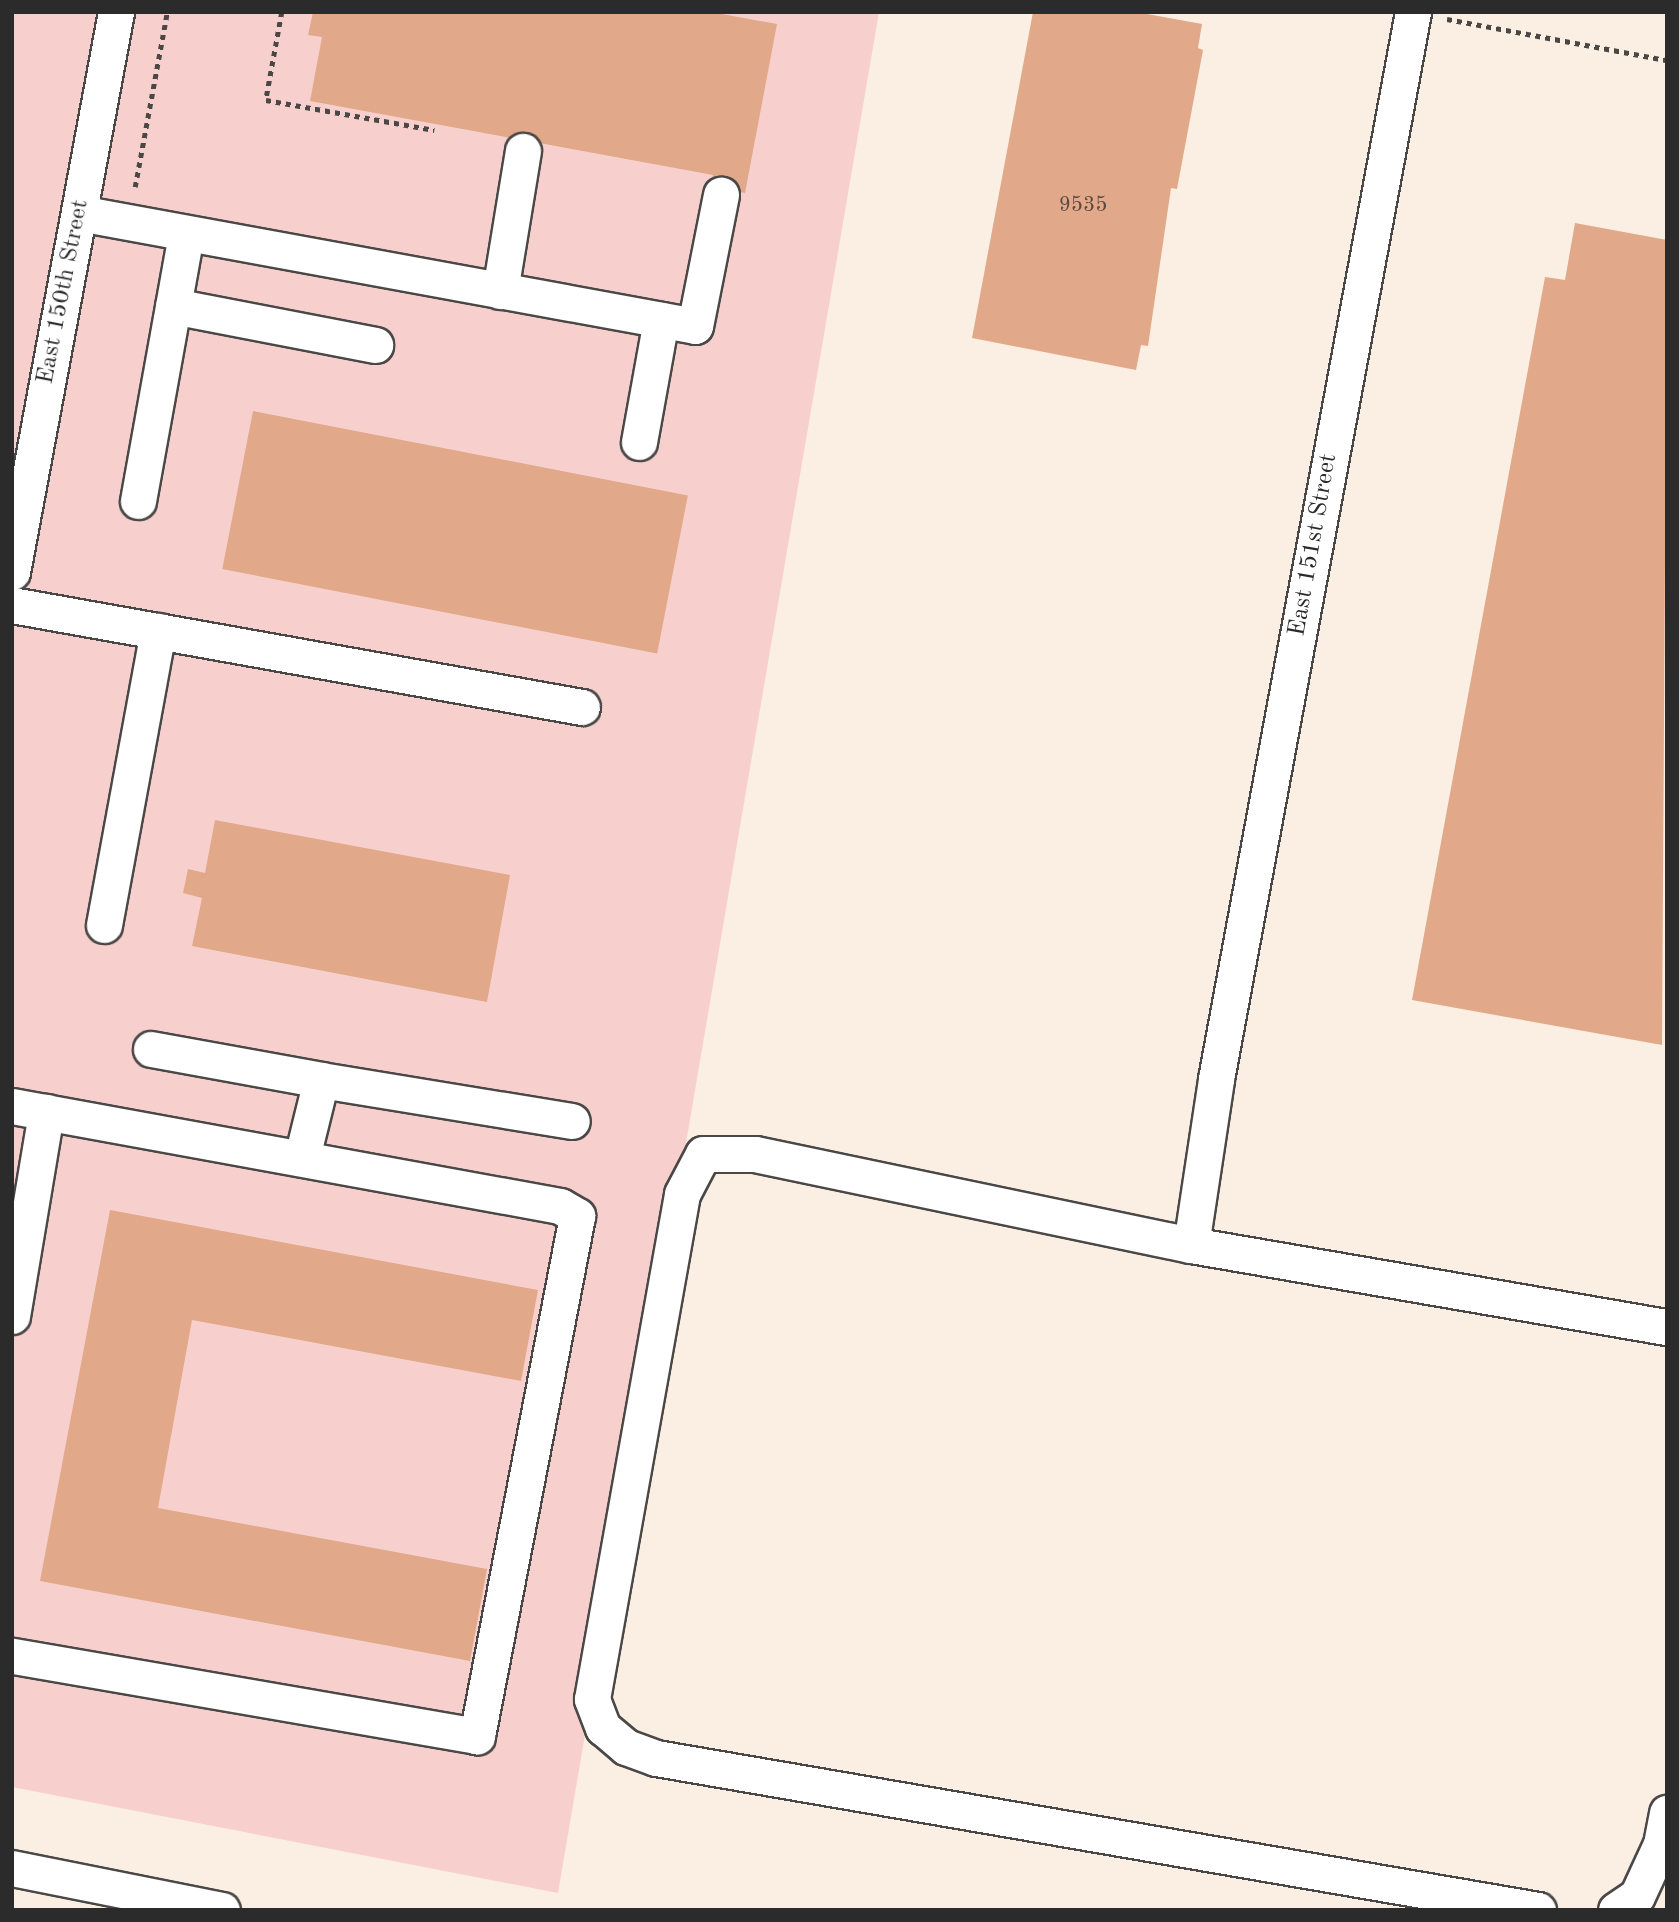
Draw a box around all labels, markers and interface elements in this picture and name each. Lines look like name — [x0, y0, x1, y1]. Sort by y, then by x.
house number: 9535 — [1059, 193, 1107, 219]
street label: East 150th Street — [32, 197, 96, 387]
street label: East 151st Street — [1284, 451, 1344, 639]

